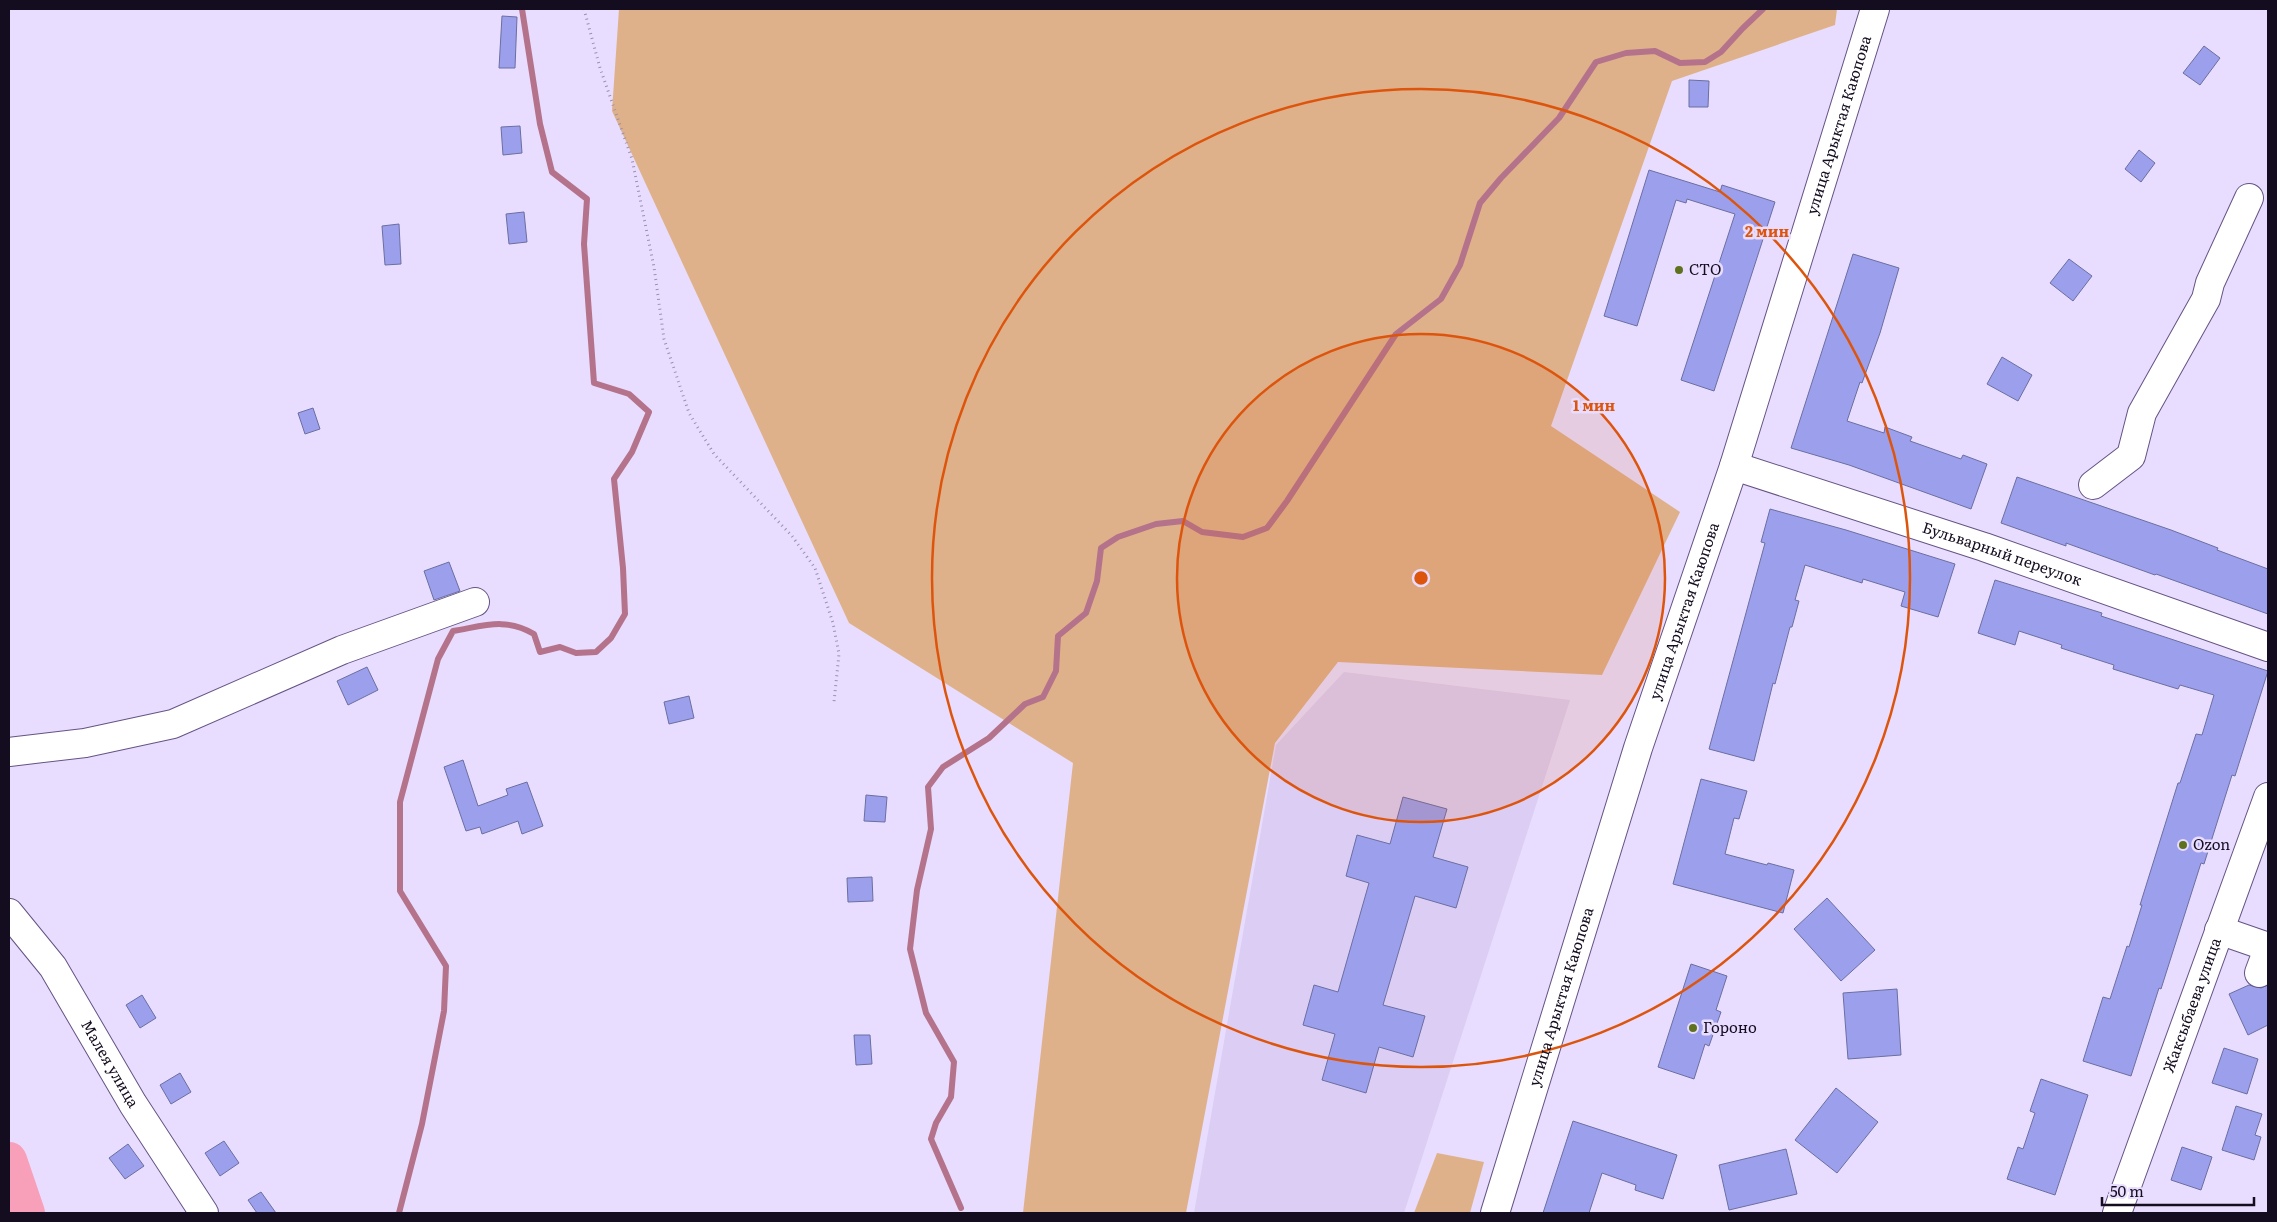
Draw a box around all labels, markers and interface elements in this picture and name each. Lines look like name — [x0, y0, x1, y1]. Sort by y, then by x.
street label: улица Арыктая Каюпова — [1799, 31, 1876, 217]
text: 2 мин — [1745, 219, 1789, 242]
place label: СТО — [1689, 257, 1721, 280]
marker: СТО — [1673, 264, 1685, 276]
text: 1 мин — [1573, 393, 1615, 416]
street label: Бульварный переулок — [1920, 515, 2085, 591]
street label: улица Арыктая Каюпова — [1642, 518, 1724, 703]
centre of rings — [1412, 569, 1430, 587]
place label: Ozon — [2193, 832, 2230, 855]
marker: Ozon — [2177, 839, 2189, 851]
street label: улица Арыктая Каюпова — [1522, 903, 1599, 1089]
street label: Жаксыбаева улица — [2156, 933, 2226, 1076]
street label: Малея улица — [76, 1015, 146, 1112]
place label: Гороно — [1703, 1015, 1757, 1038]
marker: Гороно — [1687, 1022, 1699, 1034]
scale bar — [2102, 1174, 2254, 1206]
text: 50 m — [2110, 1179, 2144, 1202]

